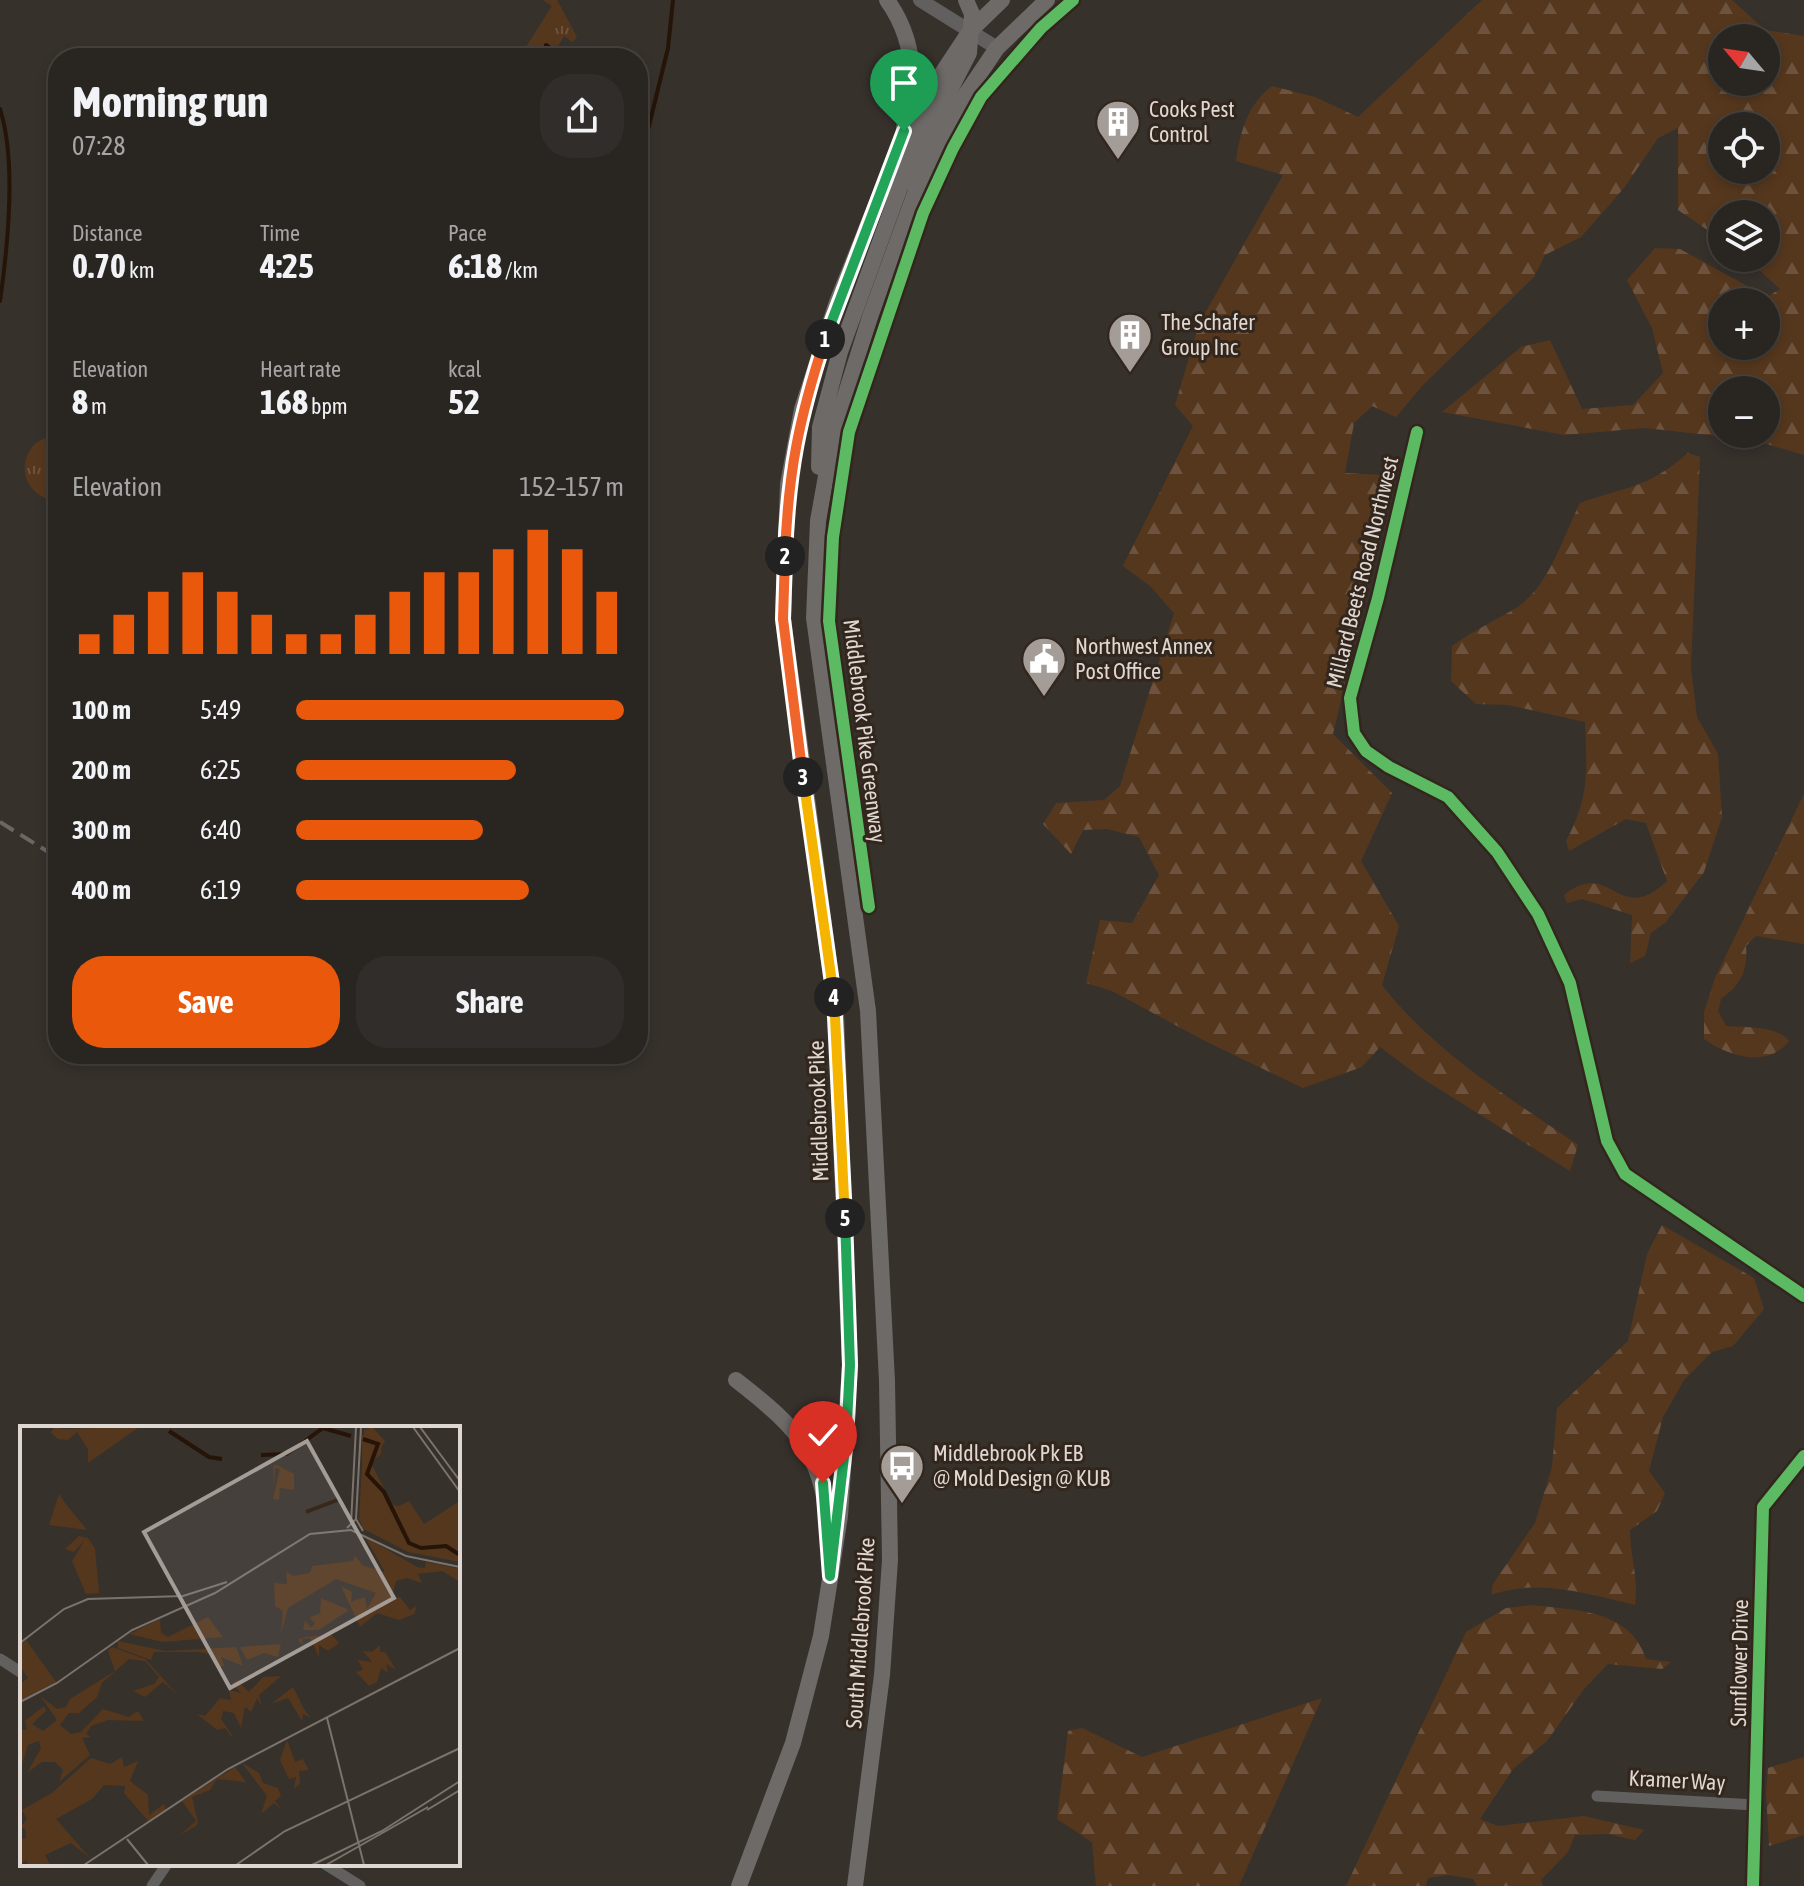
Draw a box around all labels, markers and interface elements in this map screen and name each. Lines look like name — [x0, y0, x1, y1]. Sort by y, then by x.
north arrow — [1708, 24, 1780, 96]
map controls — [1708, 24, 1780, 448]
pin — [870, 49, 938, 131]
icon: arrive — [882, 61, 926, 105]
button: share — [540, 74, 624, 158]
text: Morning run — [72, 76, 268, 126]
place label: Cooks Pest Control — [1149, 96, 1235, 147]
building icon: Cooks Pest Control — [1094, 98, 1142, 161]
button: locate — [1708, 112, 1780, 184]
text: 07:28 — [72, 131, 126, 161]
button: layers — [1708, 200, 1780, 272]
text: Distance — [72, 220, 143, 246]
text: Time — [260, 220, 300, 246]
text: Pace — [448, 220, 487, 246]
text: 0.70 — [72, 246, 126, 285]
text: 4:25 — [260, 246, 314, 285]
text: 6:18 — [448, 246, 502, 285]
text: km — [126, 257, 155, 283]
text: /km — [502, 257, 538, 283]
button: + — [1708, 288, 1780, 360]
place label: The Schafer Group Inc — [1161, 309, 1255, 360]
building icon: The Schafer Group Inc — [1106, 311, 1154, 374]
pin: 1 — [805, 319, 845, 359]
text: 1 — [820, 326, 830, 352]
text: Elevation — [72, 356, 148, 382]
text: Heart rate — [260, 356, 341, 382]
text: kcal — [448, 356, 481, 382]
button: − — [1708, 376, 1780, 448]
text: 8 — [72, 382, 88, 421]
text: 168 — [260, 382, 308, 421]
text: 52 — [448, 382, 480, 421]
text: m — [88, 393, 107, 419]
text: bpm — [308, 393, 348, 419]
street label: Millard Beets Road Northwest — [1321, 454, 1403, 690]
text: Elevation — [72, 472, 162, 502]
text: 152–157 m — [519, 472, 624, 502]
pin: 2 — [765, 536, 805, 576]
text: 2 — [780, 543, 790, 569]
street label: Middlebrook Pike Greenway — [838, 618, 892, 844]
place label: Northwest Annex Post Office — [1075, 633, 1213, 684]
public building icon: Northwest Annex Post Office — [1020, 635, 1068, 698]
text: 100 m — [72, 695, 131, 725]
text: 5:49 — [200, 695, 241, 725]
text: 200 m — [72, 755, 131, 785]
text: 6:25 — [200, 755, 241, 785]
pin: 3 — [783, 757, 823, 797]
text: 3 — [798, 764, 808, 790]
text: 300 m — [72, 815, 131, 845]
text: 6:40 — [200, 815, 241, 845]
text: 400 m — [72, 875, 131, 905]
text: 6:19 — [200, 875, 241, 905]
button: Save — [72, 956, 340, 1048]
button: Share — [356, 956, 624, 1048]
pin: 4 — [814, 977, 854, 1017]
text: 4 — [829, 984, 839, 1010]
street label: Middlebrook Pike — [803, 1040, 833, 1182]
pin: 5 — [825, 1198, 865, 1238]
text: 5 — [840, 1205, 850, 1231]
pin — [789, 1401, 857, 1483]
icon: check — [801, 1413, 845, 1457]
inset map — [20, 1426, 460, 1866]
place label: Middlebrook Pk EB @ Mold Design @ KUB — [933, 1440, 1111, 1491]
bus stop icon: Middlebrook Pk EB @ Mold Design @ KUB — [878, 1442, 926, 1505]
street label: South Middlebrook Pike — [840, 1537, 880, 1729]
street label: Sunflower Drive — [1725, 1599, 1753, 1727]
street label: Kramer Way — [1628, 1764, 1726, 1796]

